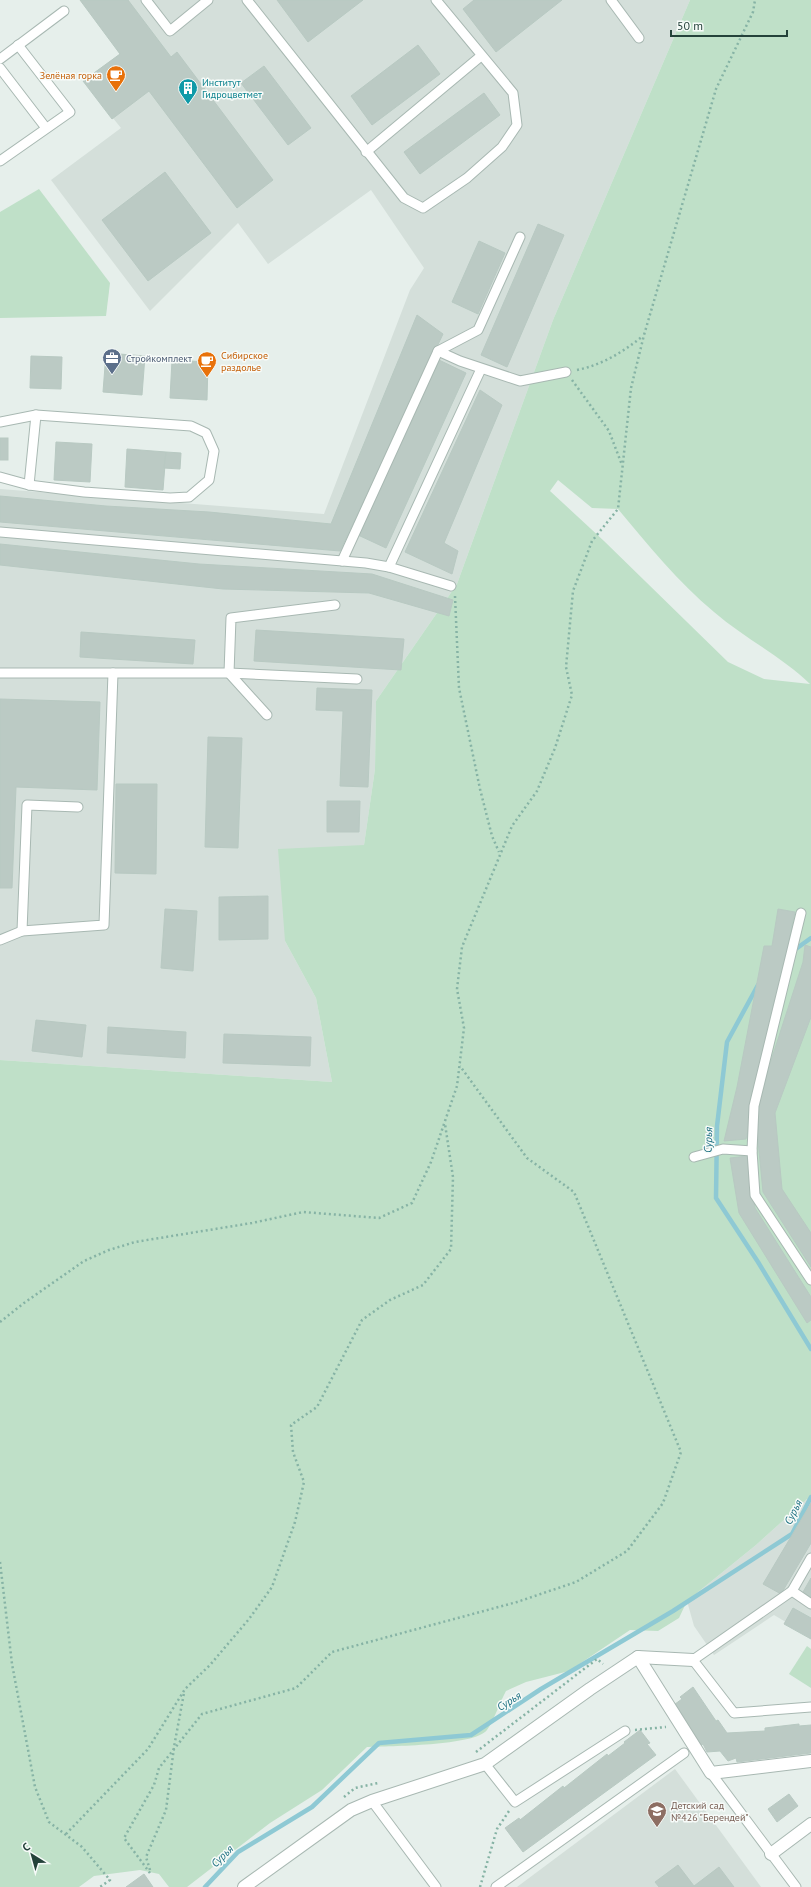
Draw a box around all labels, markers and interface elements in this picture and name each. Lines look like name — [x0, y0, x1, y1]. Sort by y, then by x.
scale bar — [671, 12, 787, 38]
text: 50 m — [677, 18, 703, 33]
cafe icon: Зелёная горка — [105, 64, 127, 92]
place label: Зелёная горка — [40, 69, 102, 82]
place label: Институт Гидроцветмет — [202, 76, 262, 101]
building icon: Институт Гидроцветмет — [177, 77, 199, 105]
office icon: Стройкомплект — [101, 347, 123, 375]
place label: Сибирское раздолье — [221, 349, 268, 374]
cafe icon: Сибирское раздолье — [196, 350, 218, 378]
place label: Стройкомплект — [126, 352, 192, 365]
water label: Сурья — [701, 1127, 715, 1153]
water label: Сурья — [781, 1497, 805, 1527]
water label: Сурья — [494, 1688, 524, 1714]
place label: Детский сад №426 "Берендей" — [671, 1799, 749, 1824]
school or university icon: Детский сад №426 "Берендей" — [646, 1800, 668, 1828]
north arrow — [12, 1835, 52, 1875]
text: С — [19, 1840, 33, 1854]
water label: Сурья — [208, 1842, 236, 1870]

